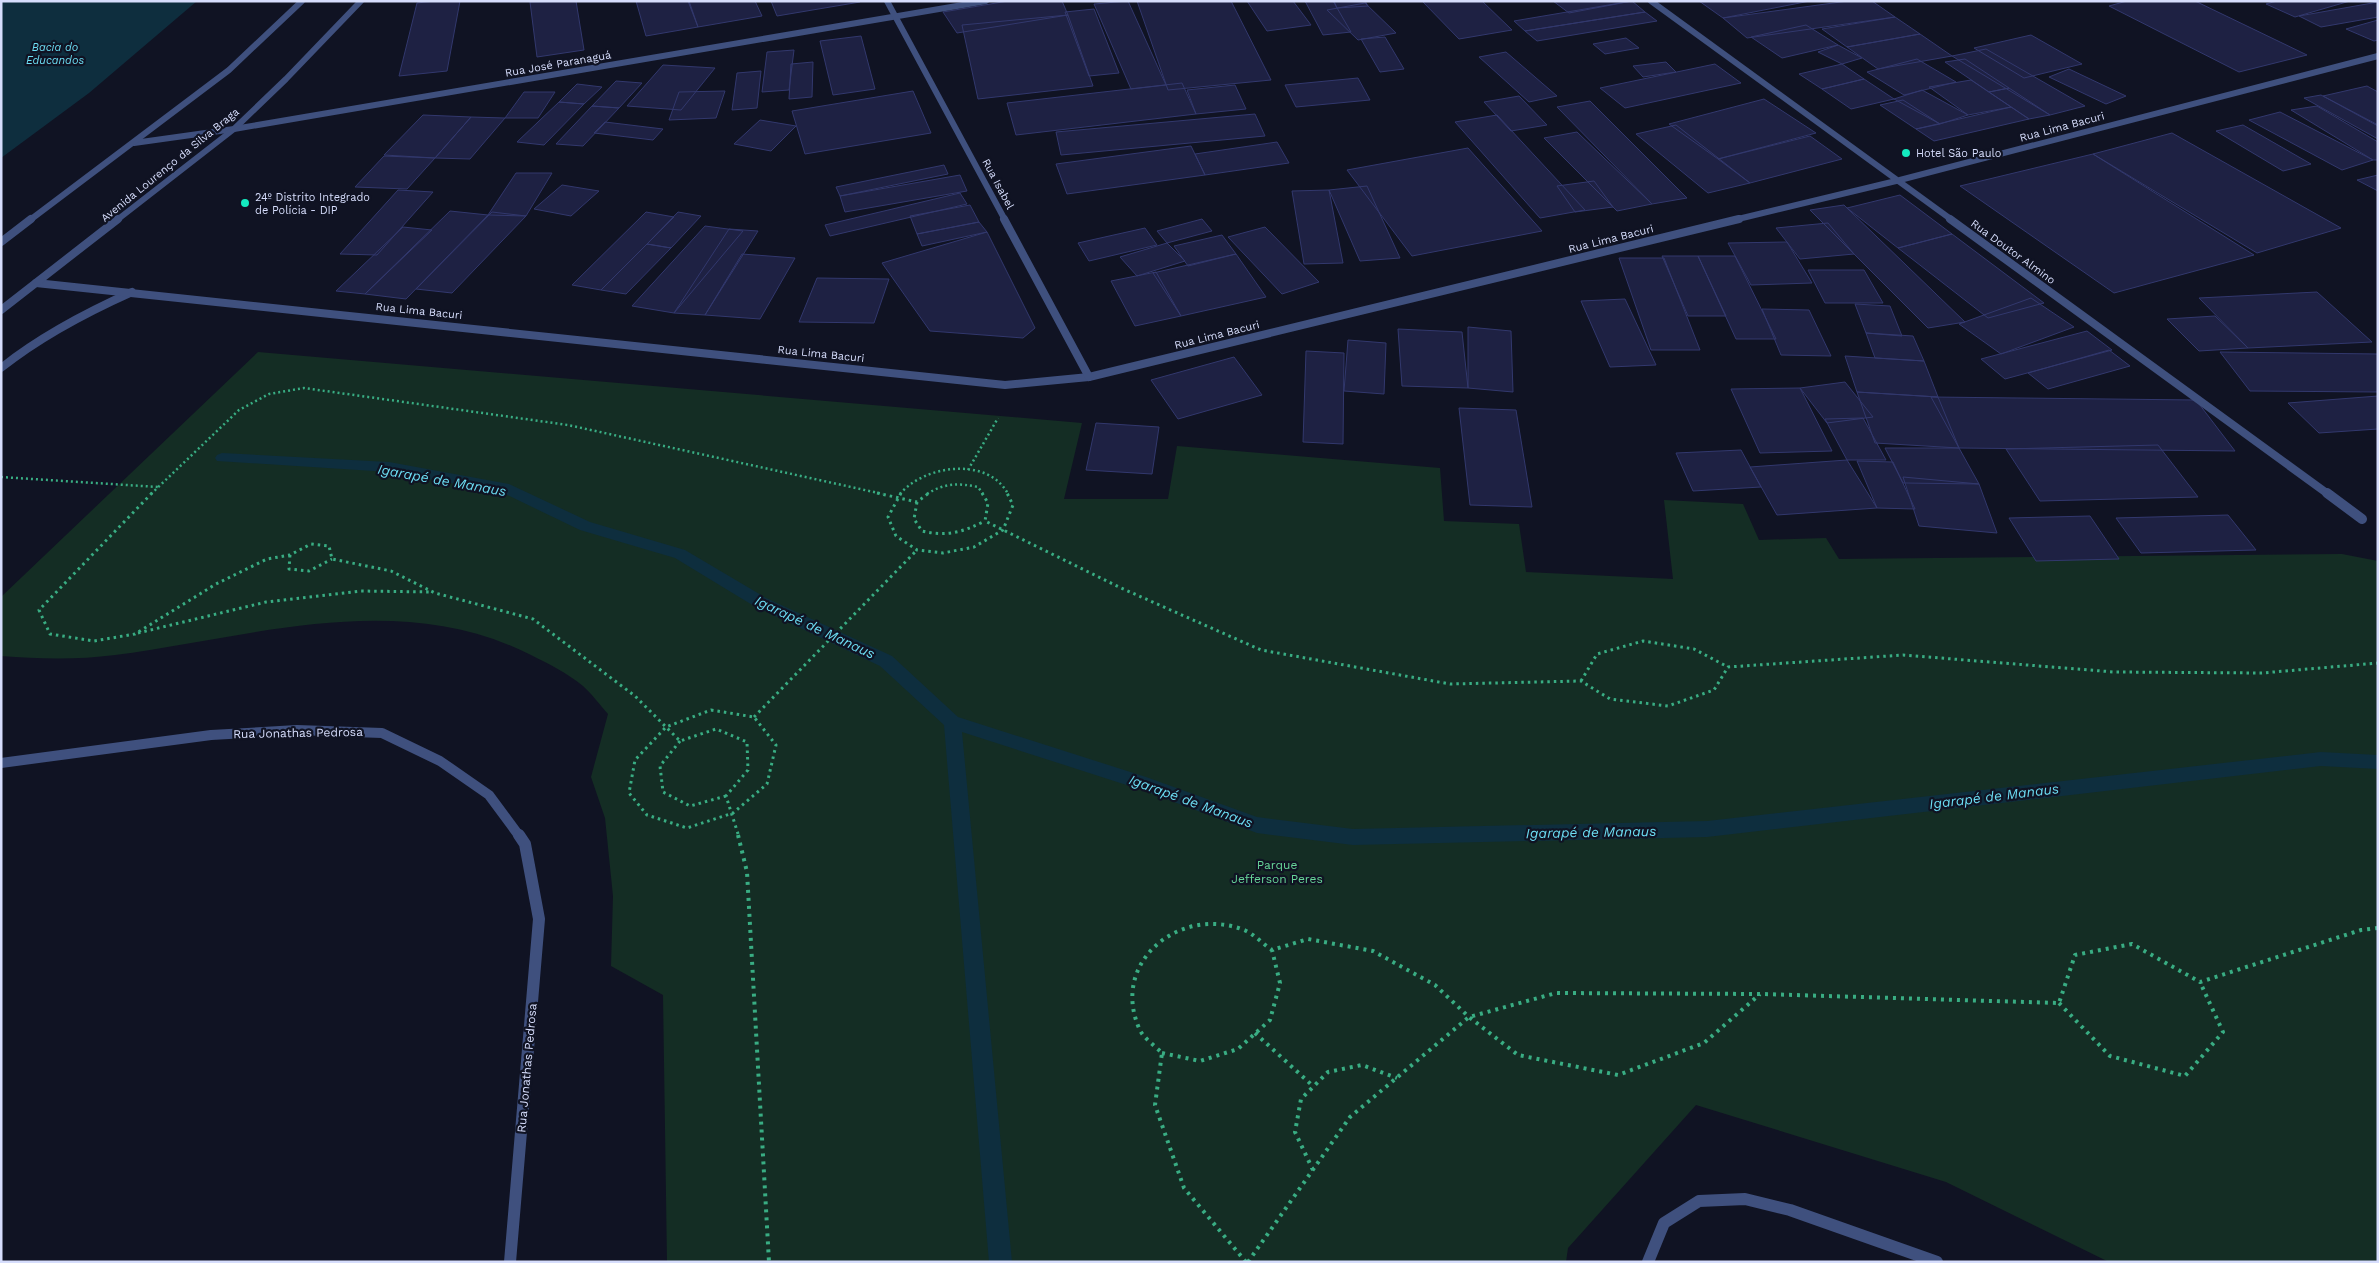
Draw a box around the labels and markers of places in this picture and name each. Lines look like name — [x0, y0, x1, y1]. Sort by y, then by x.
marker: Hotel São Paulo — [1900, 147, 1912, 159]
place label: Hotel São Paulo — [1916, 147, 2001, 160]
place label: 24º Distrito Integrado de Polícia - DIP — [255, 191, 370, 217]
marker: 24º Distrito Integrado de Polícia - DIP — [239, 197, 251, 209]

